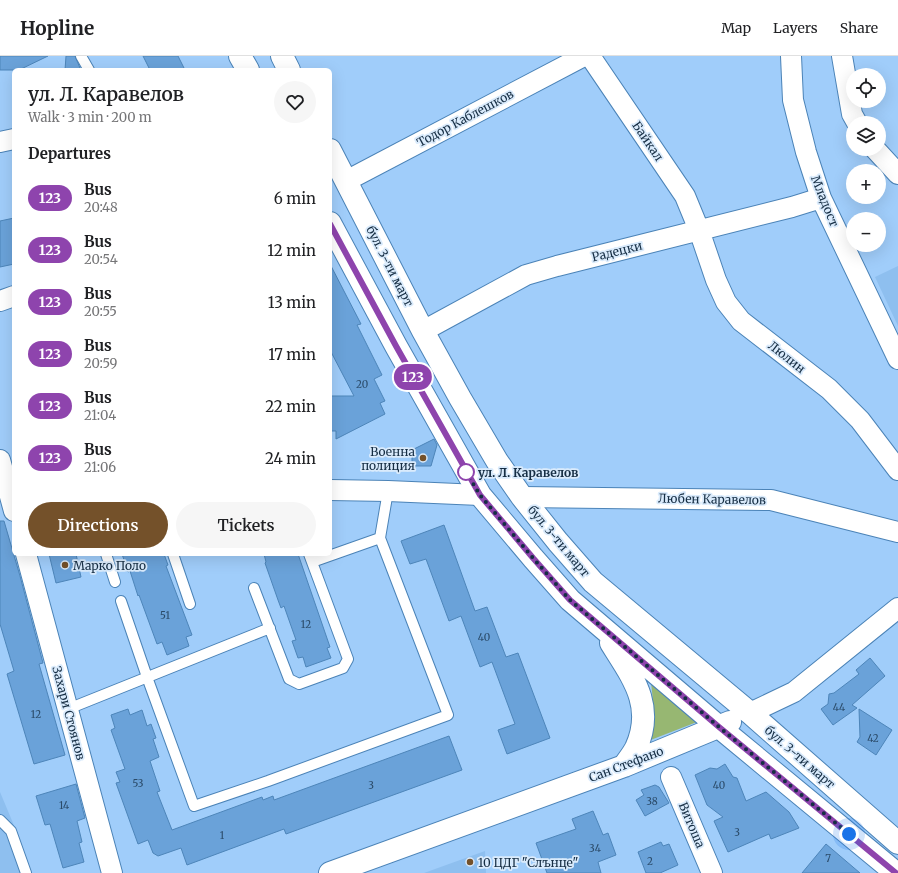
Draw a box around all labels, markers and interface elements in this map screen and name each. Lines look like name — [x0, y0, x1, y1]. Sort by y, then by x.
text: Hopline — [20, 16, 94, 40]
text: Map — [721, 19, 751, 37]
text: Layers — [773, 19, 818, 37]
text: Share — [840, 19, 878, 37]
map controls — [846, 68, 886, 252]
button: locate — [846, 68, 886, 108]
button: heart — [274, 81, 316, 123]
text: ул. Л. Каравелов — [28, 82, 184, 106]
street label: Тодор Каблешков — [414, 86, 516, 150]
text: Walk · 3 min · 200 m — [28, 109, 152, 126]
button: layers — [846, 116, 886, 156]
street label: Байкал — [629, 118, 667, 164]
text: Departures — [28, 144, 111, 163]
button: + — [846, 164, 886, 204]
street label: Младост — [808, 173, 842, 229]
text: Bus — [84, 180, 112, 199]
text: 123 — [39, 189, 61, 207]
text: 6 min — [274, 189, 316, 208]
text: 20:48 — [84, 199, 118, 216]
button: − — [846, 212, 886, 252]
street label: бул. 3-ти март — [363, 223, 417, 309]
text: Bus — [84, 232, 112, 251]
street label: Радецки — [590, 237, 644, 265]
text: 123 — [39, 241, 61, 259]
text: 12 min — [267, 241, 316, 260]
text: 20:54 — [84, 251, 118, 268]
text: Bus — [84, 284, 112, 303]
text: 123 — [39, 293, 61, 311]
text: 13 min — [268, 293, 316, 312]
text: 20:55 — [84, 303, 117, 320]
text: Bus — [84, 336, 112, 355]
street label: Люлин — [765, 338, 809, 376]
text: 123 — [39, 345, 61, 363]
text: 17 min — [268, 345, 316, 364]
text: 20:59 — [84, 355, 117, 372]
line badge: 123 — [390, 364, 436, 390]
text: 123 — [402, 368, 424, 386]
house number: 20 — [356, 378, 368, 391]
text: Bus — [84, 388, 112, 407]
text: 123 — [39, 397, 61, 415]
text: 22 min — [265, 397, 316, 416]
text: 21:04 — [84, 407, 116, 424]
text: Bus — [84, 440, 112, 459]
place label: Военна полиция — [361, 444, 416, 473]
text: 123 — [39, 449, 61, 467]
text: 24 min — [265, 449, 316, 468]
marker: Военна полиция — [418, 453, 428, 463]
text: 21:06 — [84, 459, 116, 476]
marker: ул. Л. Каравелов — [457, 463, 475, 481]
place label: ул. Л. Каравелов — [478, 465, 579, 480]
street label: Любен Каравелов — [658, 491, 766, 507]
button: Directions — [28, 502, 168, 548]
button: Tickets — [176, 502, 316, 548]
street label: бул. 3-ти март — [525, 502, 593, 580]
place label: Марко Поло — [73, 558, 146, 573]
marker: Марко Поло — [60, 560, 70, 570]
house number: 51 — [160, 609, 170, 622]
house number: 12 — [301, 618, 311, 631]
house number: 40 — [478, 631, 490, 644]
street label: Захари Стоянов — [49, 664, 89, 762]
house number: 44 — [833, 701, 845, 714]
house number: 12 — [31, 708, 41, 721]
street label: бул. 3-ти март — [762, 722, 838, 792]
house number: 42 — [867, 732, 879, 745]
street label: Сан Стефано — [587, 743, 665, 785]
house number: 53 — [132, 777, 144, 790]
house number: 3 — [368, 779, 374, 792]
house number: 40 — [713, 779, 725, 792]
house number: 38 — [646, 795, 658, 808]
house number: 14 — [59, 799, 69, 812]
street label: Витоша — [676, 800, 709, 851]
your location — [839, 824, 859, 844]
house number: 3 — [734, 826, 740, 839]
house number: 1 — [220, 829, 225, 842]
house number: 34 — [589, 842, 601, 855]
house number: 7 — [825, 852, 831, 865]
place label: 10 ЦДГ "Слънце" — [478, 855, 579, 870]
house number: 2 — [647, 855, 653, 868]
marker: 10 ЦДГ "Слънце" — [465, 857, 475, 867]

